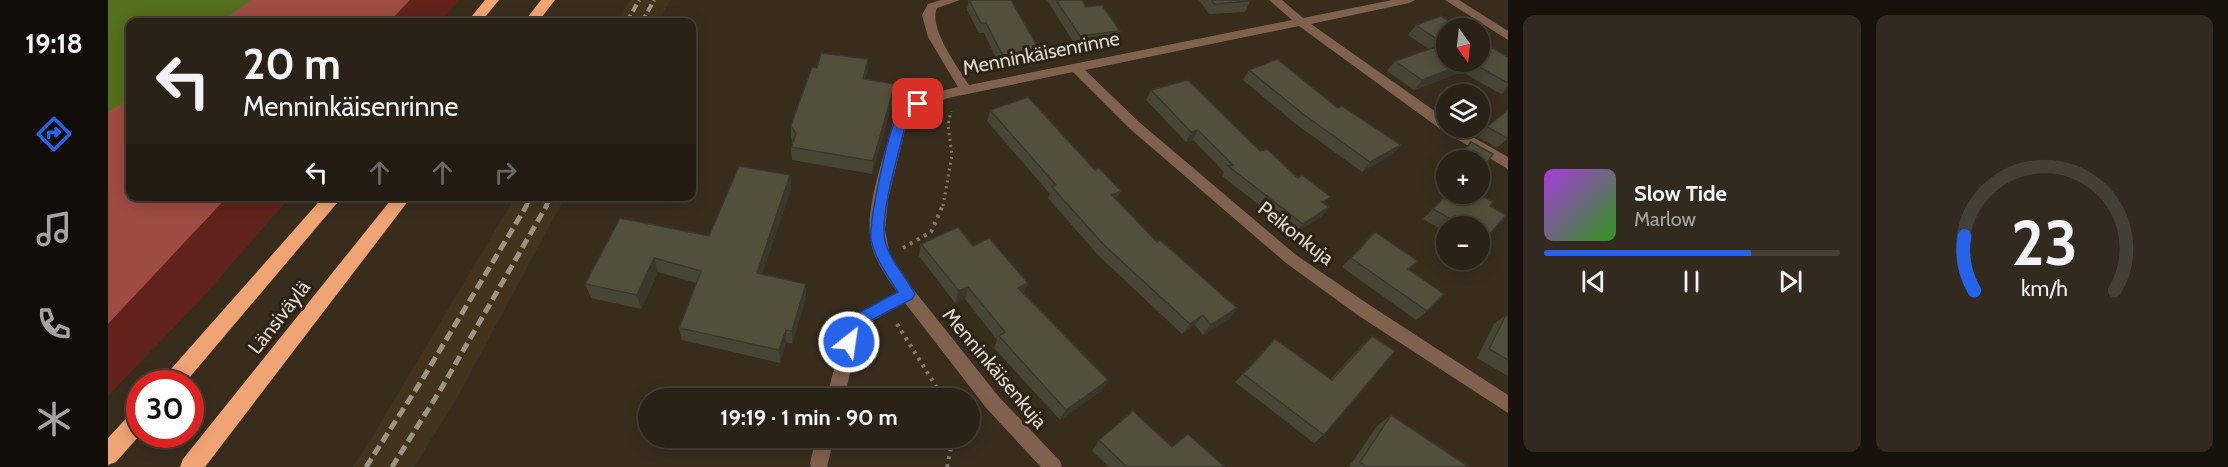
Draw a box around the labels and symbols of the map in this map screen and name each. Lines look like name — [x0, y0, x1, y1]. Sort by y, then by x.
north arrow — [1436, 18, 1490, 72]
street label: Menninkäisenrinne — [960, 26, 1122, 80]
pin — [892, 78, 943, 129]
street label: Peikonkuja — [1253, 196, 1339, 270]
street label: Länsiväylä — [243, 275, 315, 359]
street label: Menninkäisenkuja — [938, 303, 1053, 433]
position arrow — [817, 310, 881, 374]
speed limit sign: 30 — [126, 370, 204, 448]

